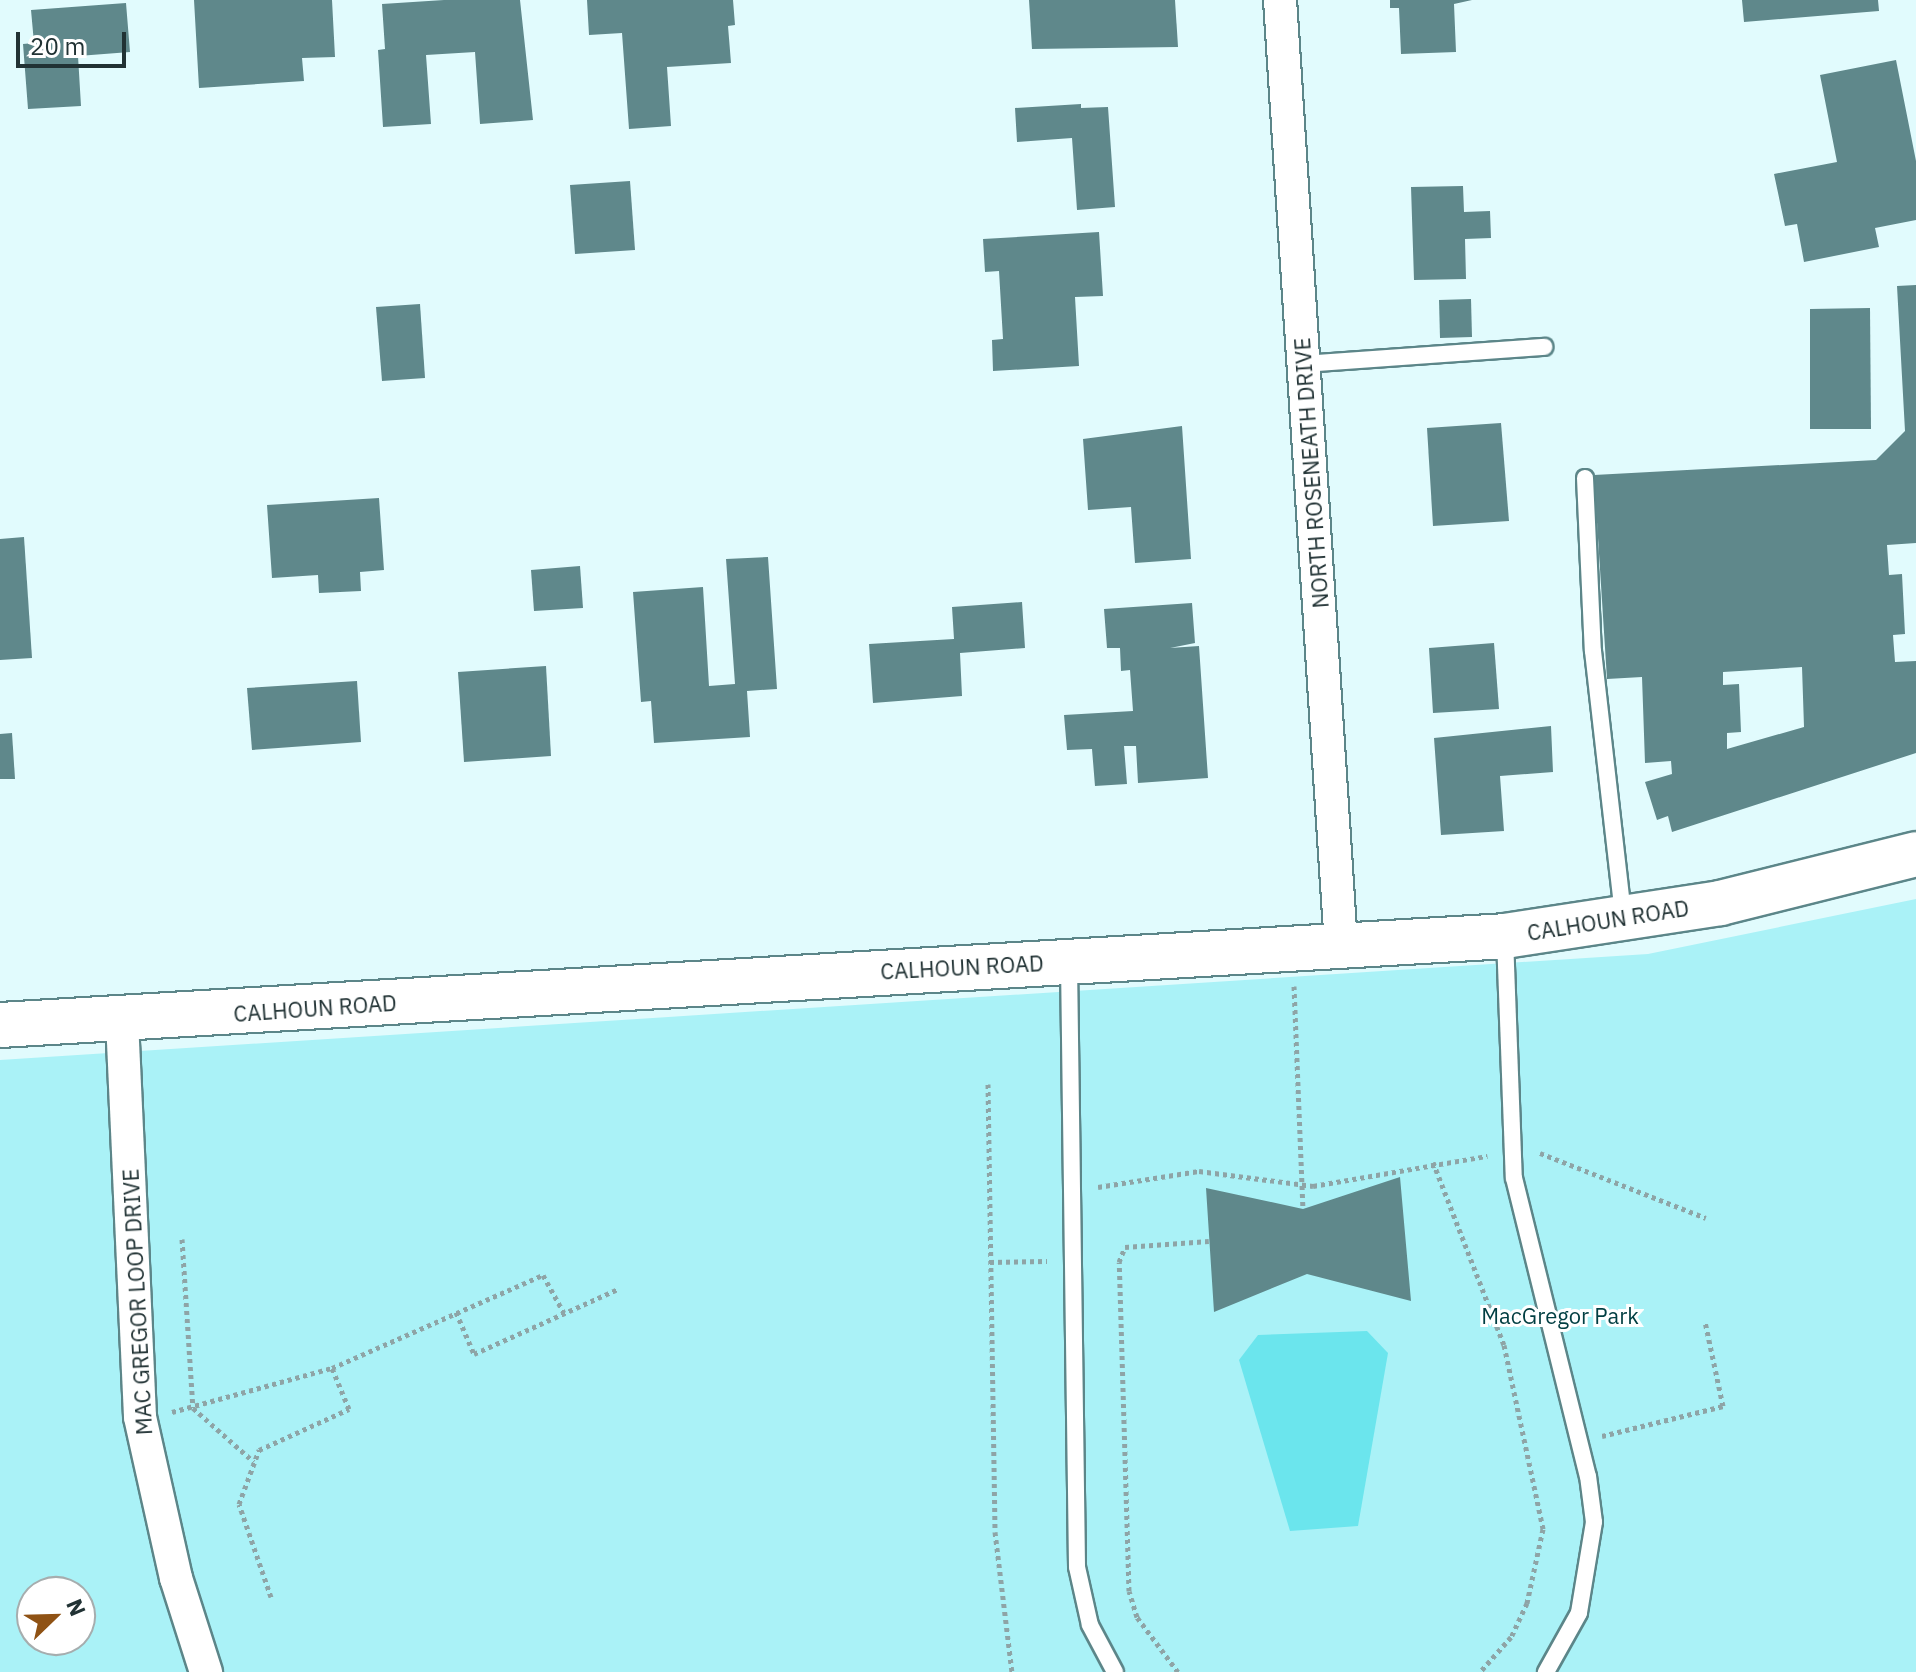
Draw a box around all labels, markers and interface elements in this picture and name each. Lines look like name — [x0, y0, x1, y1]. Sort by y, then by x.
scale bar — [20, 16, 130, 66]
text: 20 m — [30, 30, 85, 62]
street label: NORTH ROSENEATH DRIVE — [1288, 337, 1334, 609]
street label: CALHOUN ROAD — [1525, 894, 1691, 946]
street label: CALHOUN ROAD — [880, 950, 1044, 984]
street label: CALHOUN ROAD — [233, 989, 397, 1027]
street label: MAC GREGOR LOOP DRIVE — [117, 1168, 157, 1436]
park label: MacGregor Park — [1481, 1303, 1639, 1329]
north arrow — [16, 1576, 96, 1656]
text: N — [60, 1594, 93, 1620]

